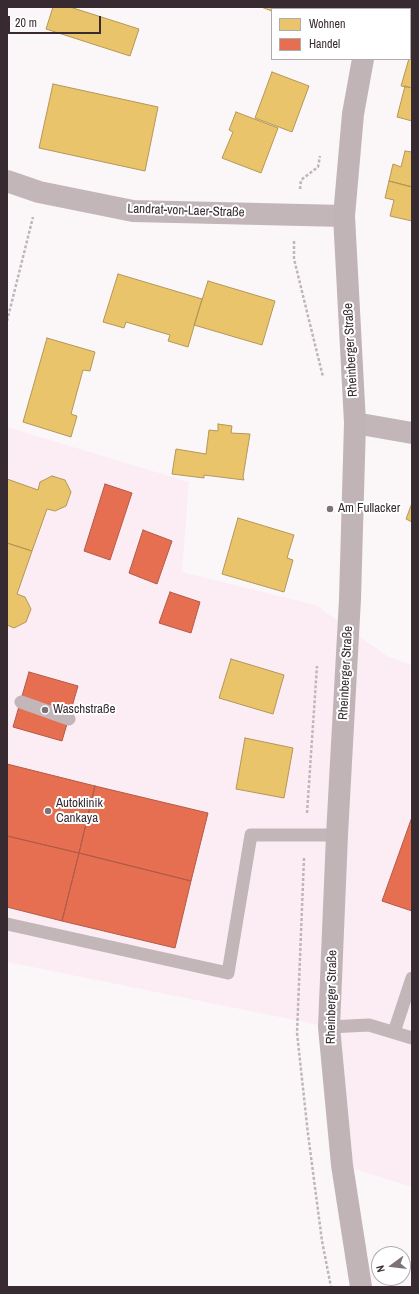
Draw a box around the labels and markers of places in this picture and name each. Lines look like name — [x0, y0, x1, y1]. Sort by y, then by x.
place label: Am Fullacker — [338, 501, 400, 517]
marker: Am Fullacker — [325, 504, 335, 514]
place label: Waschstraße — [53, 702, 115, 718]
marker: Waschstraße — [40, 705, 50, 715]
place label: Autoklinik Cankaya — [56, 796, 103, 827]
marker: Autoklinik Cankaya — [43, 806, 53, 816]

